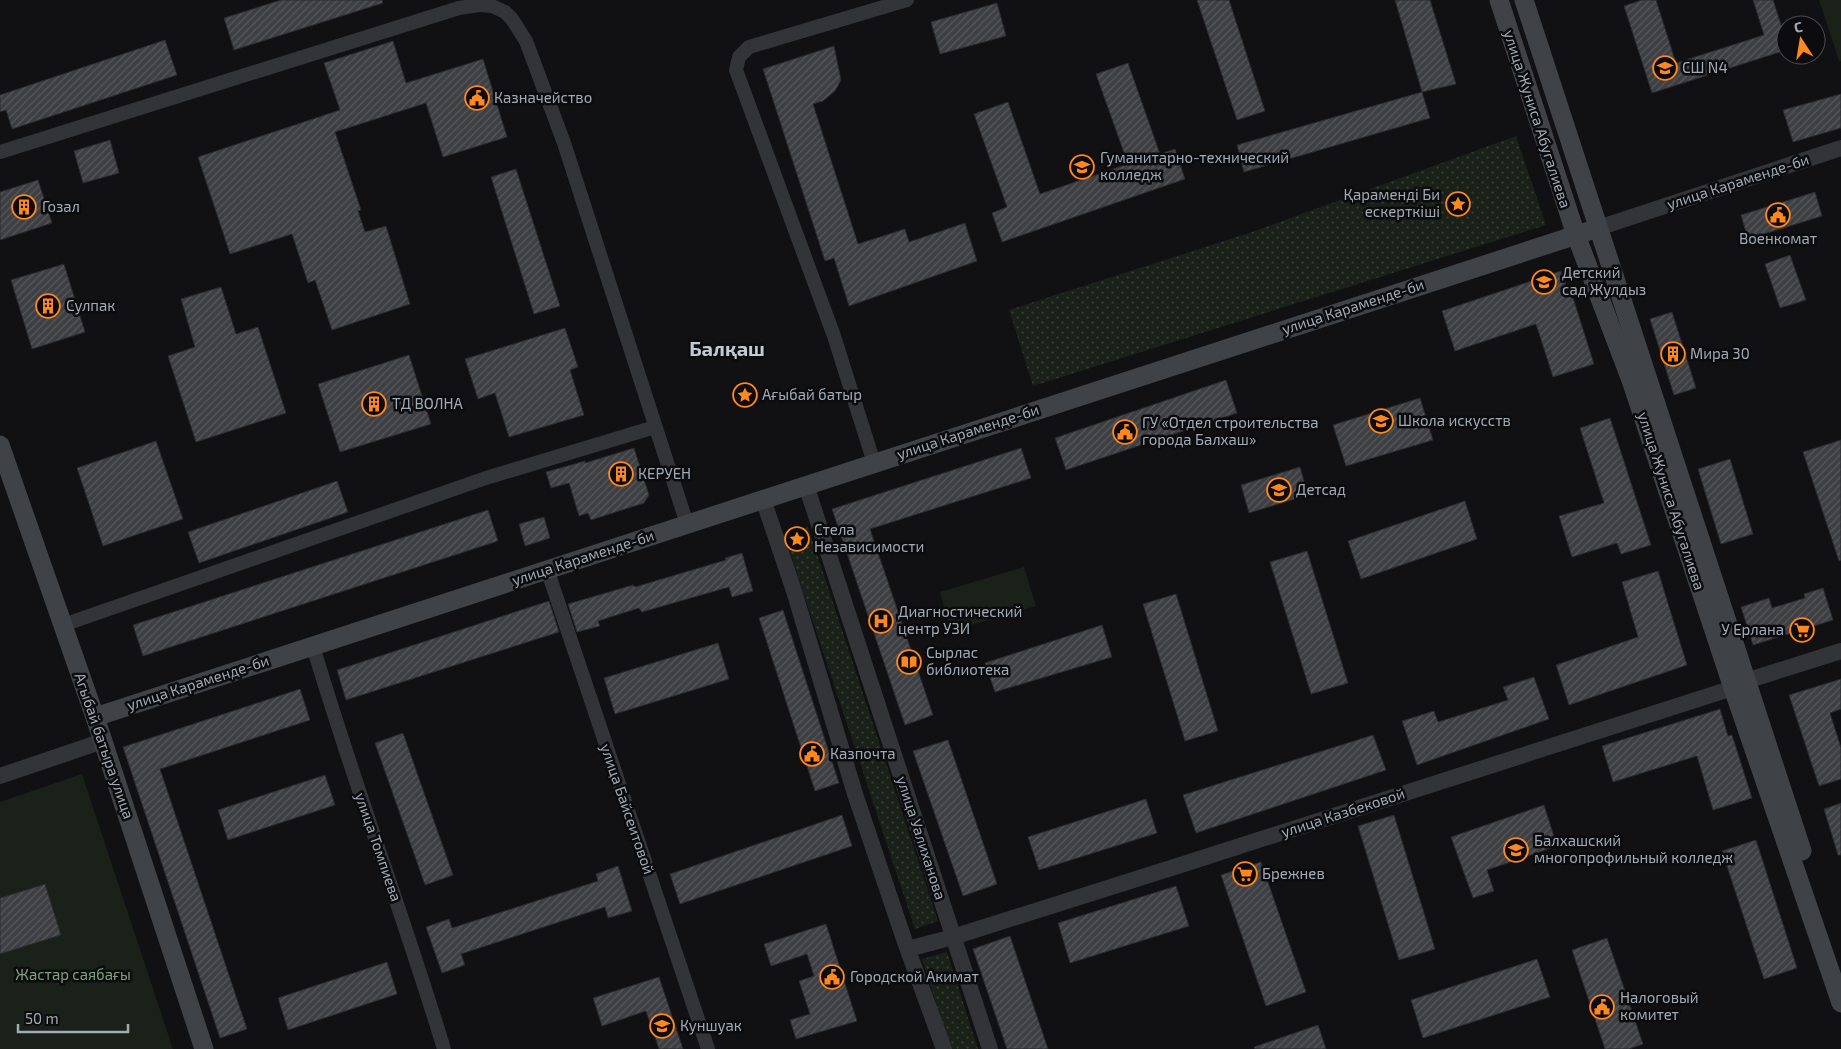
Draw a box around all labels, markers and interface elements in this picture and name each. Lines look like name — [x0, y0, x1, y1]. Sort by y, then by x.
north arrow — [1776, 15, 1826, 65]
text: С — [1792, 18, 1804, 36]
street label: улица Жуниса Абугалиева — [1500, 27, 1575, 210]
school or university icon: СШ N4 — [1652, 55, 1678, 81]
place label: СШ N4 — [1682, 58, 1728, 76]
public building icon: Казначейство — [464, 85, 490, 111]
place label: Казначейство — [494, 88, 592, 106]
place label: Гуманитарно-технический колледж — [1100, 148, 1289, 183]
street label: улица Караменде-би — [1664, 150, 1811, 214]
school or university icon: Гуманитарно-технический колледж — [1069, 154, 1095, 180]
place label: Қараменді Би ескерткіші — [1344, 185, 1440, 220]
place icon: Қараменді Би ескерткіші — [1445, 191, 1471, 217]
building icon: Гозал — [11, 194, 37, 220]
place label: Гозал — [42, 197, 80, 215]
public building icon: Военкомат — [1765, 202, 1791, 228]
place label: Военкомат — [1739, 229, 1817, 247]
place label: Детский сад Жулдыз — [1562, 263, 1646, 299]
school or university icon: Детский сад Жулдыз — [1531, 269, 1557, 295]
street label: улица Караменде-би — [1279, 275, 1426, 339]
building icon: Сулпак — [35, 293, 61, 319]
place label: Сулпак — [66, 296, 115, 315]
district label: Балқаш — [689, 336, 765, 360]
building icon: Мира 30 — [1660, 341, 1686, 367]
place label: Мира 30 — [1690, 344, 1750, 362]
place icon: Ағыбай батыр — [732, 382, 758, 408]
place label: Ағыбай батыр — [762, 385, 862, 403]
building icon: ТД ВОЛНА — [361, 391, 387, 417]
place label: ТД ВОЛНА — [392, 394, 463, 412]
street label: улица Караменде-би — [894, 400, 1041, 464]
school or university icon: Школа искусств — [1368, 408, 1394, 434]
street label: улица Жуниса Абугалиева — [1634, 409, 1709, 592]
place label: Школа искусств — [1398, 411, 1511, 430]
place label: ГУ «Отдел строительства города Балхаш» — [1142, 413, 1319, 448]
public building icon: ГУ «Отдел строительства города Балхаш» — [1112, 419, 1138, 445]
building icon: КЕРУЕН — [608, 461, 634, 487]
place label: КЕРУЕН — [638, 464, 691, 482]
school or university icon: Детсад — [1266, 477, 1292, 503]
place label: Детсад — [1296, 480, 1346, 498]
place label: Стела Независимости — [814, 520, 924, 555]
street label: улица Караменде-би — [509, 526, 656, 590]
place icon: Стела Независимости — [784, 526, 810, 552]
place label: Диагностический центр УЗИ — [898, 602, 1022, 637]
hospital icon: Диагностический центр УЗИ — [868, 608, 894, 634]
supermarket icon: У Ерлана — [1789, 617, 1815, 643]
place label: У Ерлана — [1721, 620, 1784, 638]
place label: Сырлас библиотека — [926, 643, 1009, 678]
library icon: Сырлас библиотека — [896, 649, 922, 675]
street label: улица Караменде-би — [124, 651, 271, 715]
street label: Агыбай батыра улица — [71, 670, 138, 821]
street label: улица Байсеитовой — [596, 741, 659, 877]
public building icon: Казпочта — [799, 741, 825, 767]
place label: Казпочта — [830, 744, 896, 762]
street label: улица Уалиханова — [893, 774, 950, 902]
street label: улица Казбековой — [1279, 784, 1407, 841]
street label: улица Томпиева — [351, 790, 406, 904]
place label: Балхашский многопрофильный колледж — [1534, 831, 1733, 866]
school or university icon: Балхашский многопрофильный колледж — [1503, 837, 1529, 863]
supermarket icon: Брежнев — [1232, 861, 1258, 887]
place label: Брежнев — [1262, 864, 1325, 882]
public building icon: Городской Акимат — [819, 964, 845, 990]
park label: Жастар саябағы — [15, 965, 131, 983]
place label: Городской Акимат — [850, 967, 979, 985]
place label: Налоговый комитет — [1620, 988, 1699, 1023]
public building icon: Налоговый комитет — [1589, 994, 1615, 1020]
scale bar — [18, 1002, 128, 1034]
text: 50 m — [25, 1009, 59, 1027]
school or university icon: Куншуак — [649, 1013, 675, 1039]
place label: Куншуак — [680, 1016, 742, 1035]

